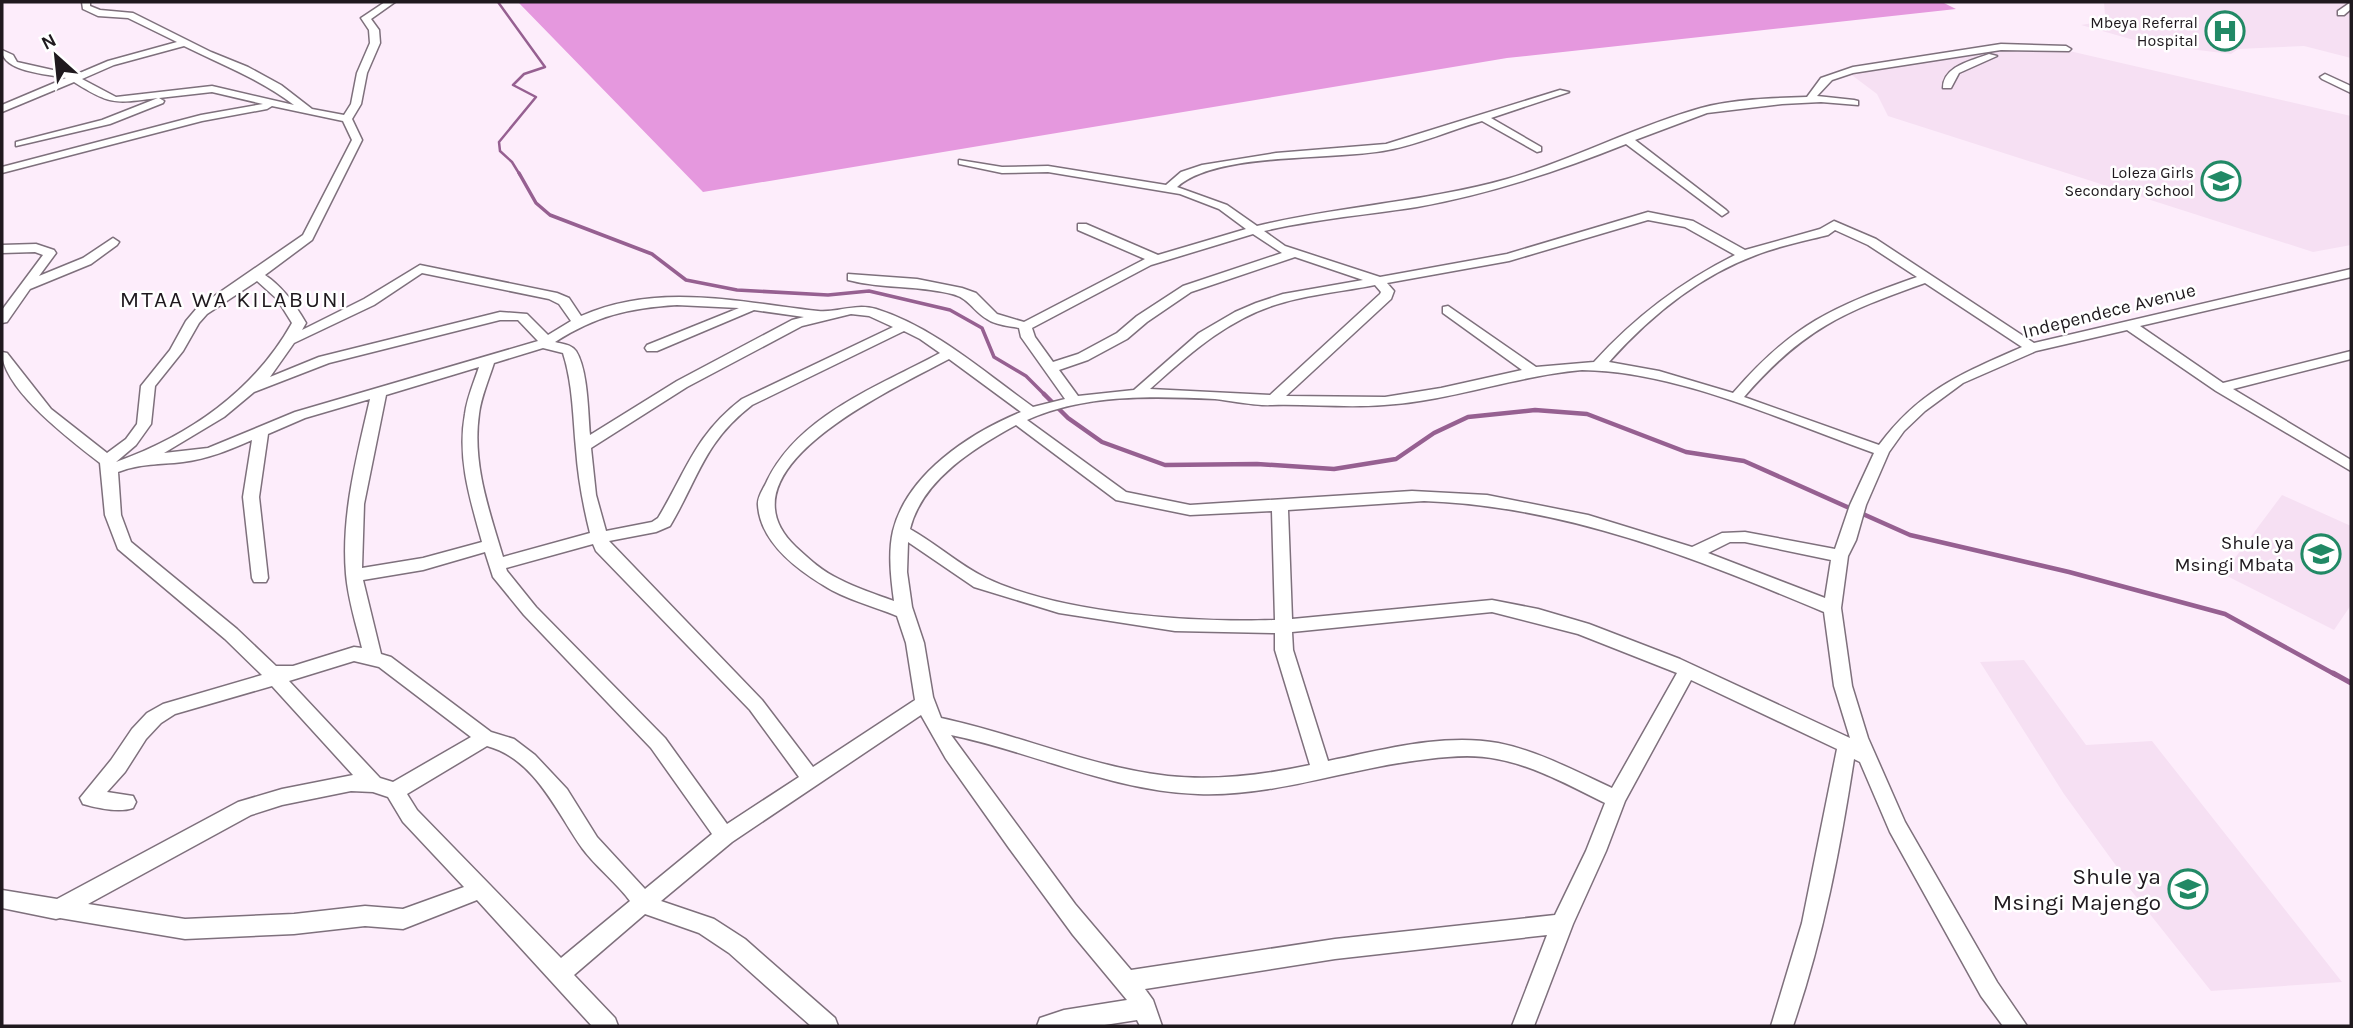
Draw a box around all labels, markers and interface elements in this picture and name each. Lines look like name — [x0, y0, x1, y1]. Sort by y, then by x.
hospital icon: Mbeya Referral Hospital — [2204, 10, 2246, 52]
place label: Mbeya Referral Hospital — [2090, 13, 2198, 50]
north arrow — [21, 21, 91, 91]
text: N — [38, 29, 60, 55]
school or university icon: Loleza Girls Secondary School — [2200, 160, 2242, 202]
place label: Loleza Girls Secondary School — [2065, 163, 2194, 200]
street label: Independece Avenue — [2020, 279, 2198, 343]
district label: MTAA WA KILABUNI — [120, 286, 348, 313]
place label: Shule ya Msingi Mbata — [2174, 532, 2294, 576]
school or university icon: Shule ya Msingi Mbata — [2300, 533, 2342, 575]
place label: Shule ya Msingi Majengo — [1993, 863, 2161, 916]
school or university icon: Shule ya Msingi Majengo — [2167, 868, 2209, 910]

